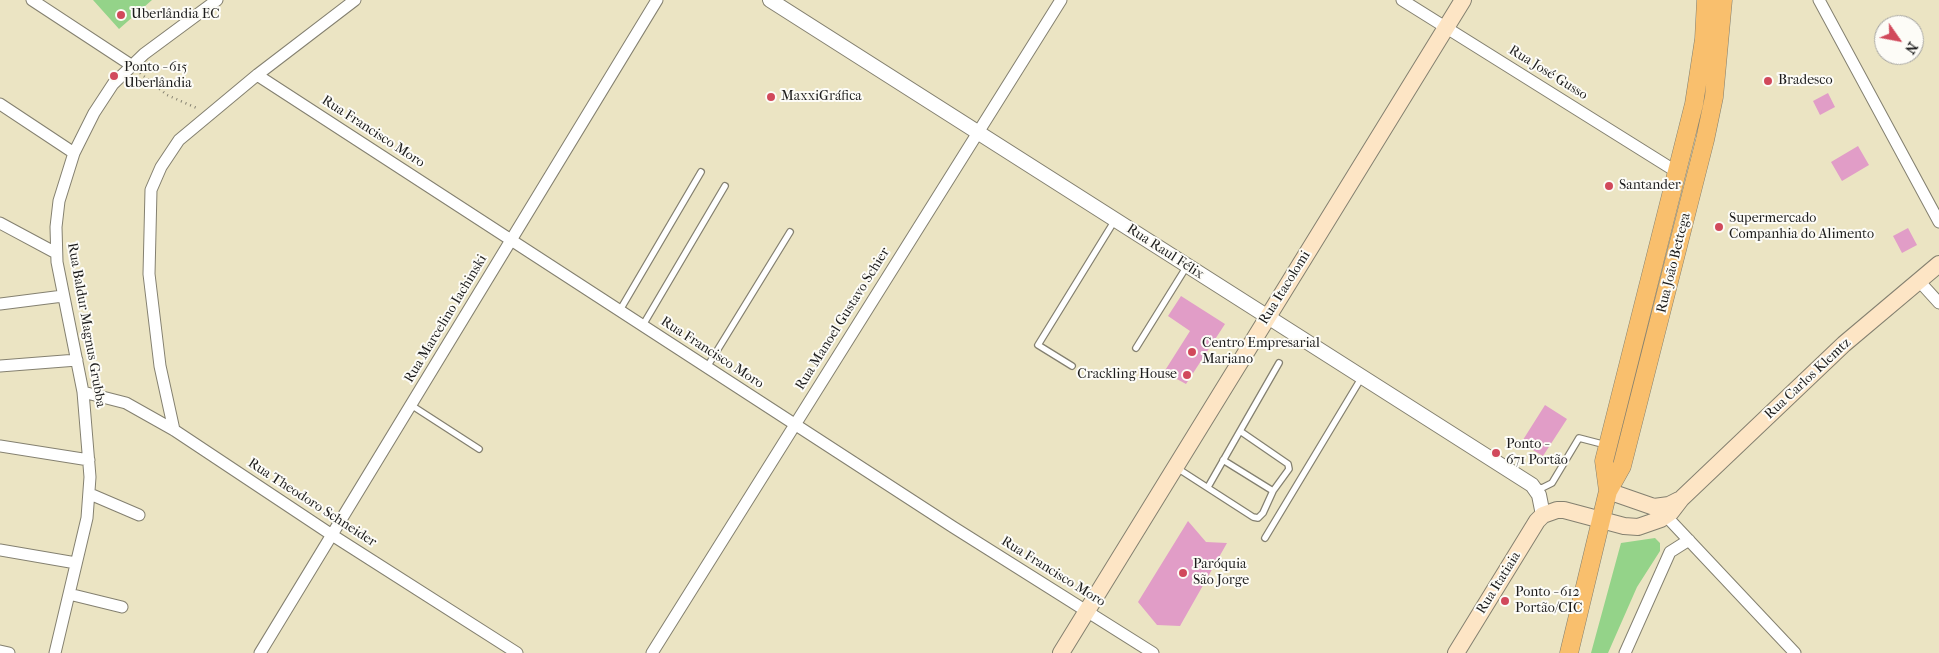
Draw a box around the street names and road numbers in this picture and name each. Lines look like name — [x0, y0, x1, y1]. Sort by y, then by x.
street label: Rua José Gusso — [1505, 42, 1591, 104]
street label: Rua Francisco Moro — [318, 92, 428, 172]
street label: Rua João Bettega — [1653, 211, 1695, 315]
street label: Rua Raul Félix — [1123, 221, 1207, 283]
street label: Rua Baldur Magnus Grubba — [63, 241, 109, 409]
street label: Rua Manoel Gustavo Schier — [792, 245, 894, 393]
street label: Rua Itacolomi — [1256, 248, 1314, 328]
street label: Rua Marcelino Iachinski — [401, 252, 491, 386]
street label: Rua Francisco Moro — [657, 313, 767, 393]
street label: Rua Carlos Klemtz — [1761, 335, 1855, 423]
street label: Rua Theodoro Schneider — [244, 455, 380, 551]
street label: Rua Francisco Moro — [998, 533, 1108, 611]
street label: Rua Itatiaia — [1473, 549, 1525, 617]

